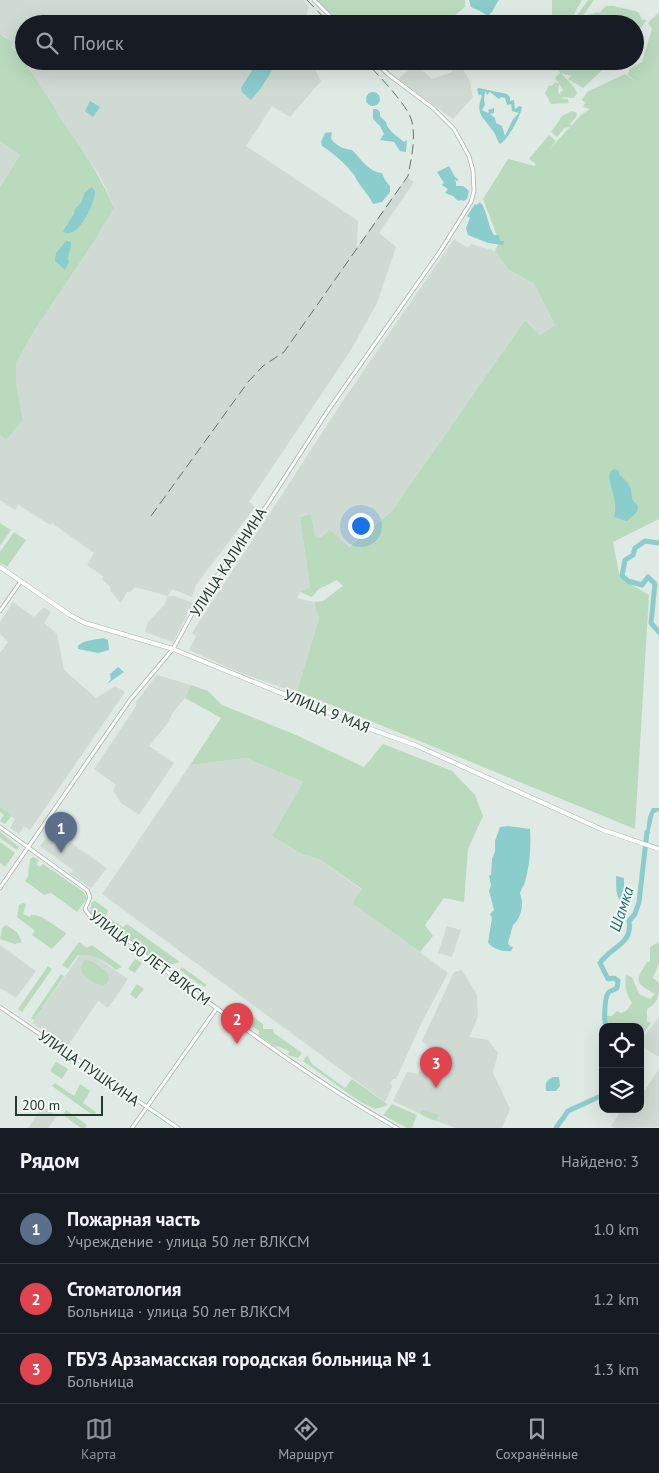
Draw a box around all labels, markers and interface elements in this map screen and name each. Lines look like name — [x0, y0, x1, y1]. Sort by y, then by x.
search box — [15, 15, 644, 70]
icon: search — [33, 29, 61, 57]
text: Поиск — [73, 31, 124, 55]
street label: УЛИЦА КАЛИНИНА — [186, 504, 271, 620]
your location — [348, 513, 374, 539]
street label: УЛИЦА 9 МАЯ — [281, 685, 373, 737]
pin: 1 — [45, 812, 77, 853]
water label: Шамка — [604, 884, 638, 934]
street label: УЛИЦА 50 ЛЕТ ВЛКСМ — [86, 906, 214, 1010]
pin: 2 — [221, 1003, 253, 1044]
map controls — [599, 1023, 644, 1113]
button: locate — [599, 1023, 644, 1068]
street label: УЛИЦА ПУШКИНА — [35, 1026, 144, 1110]
pin: 3 — [420, 1047, 452, 1088]
button: layers — [599, 1068, 644, 1113]
scale bar — [15, 1093, 102, 1116]
text: 200 m — [22, 1096, 60, 1114]
text: Рядом — [20, 1147, 79, 1174]
text: Найдено: 3 — [561, 1151, 639, 1171]
text: Пожарная часть — [67, 1207, 200, 1231]
text: 1 — [31, 1219, 41, 1239]
text: 1.0 km — [593, 1219, 639, 1239]
text: Учреждение · улица 50 лет ВЛКСМ — [67, 1231, 310, 1251]
text: Стоматология — [67, 1277, 181, 1301]
text: 2 — [31, 1289, 41, 1309]
text: 1.2 km — [593, 1289, 639, 1309]
text: Больница · улица 50 лет ВЛКСМ — [67, 1301, 290, 1321]
text: ГБУЗ Арзамасская городская больница № 1 — [67, 1347, 432, 1371]
text: 3 — [31, 1359, 41, 1379]
text: 1.3 km — [593, 1359, 639, 1379]
text: Больница — [67, 1371, 134, 1391]
tab: Карта — [81, 1415, 116, 1463]
tab: Маршрут — [278, 1415, 334, 1463]
tab: Сохранённые — [495, 1415, 578, 1463]

